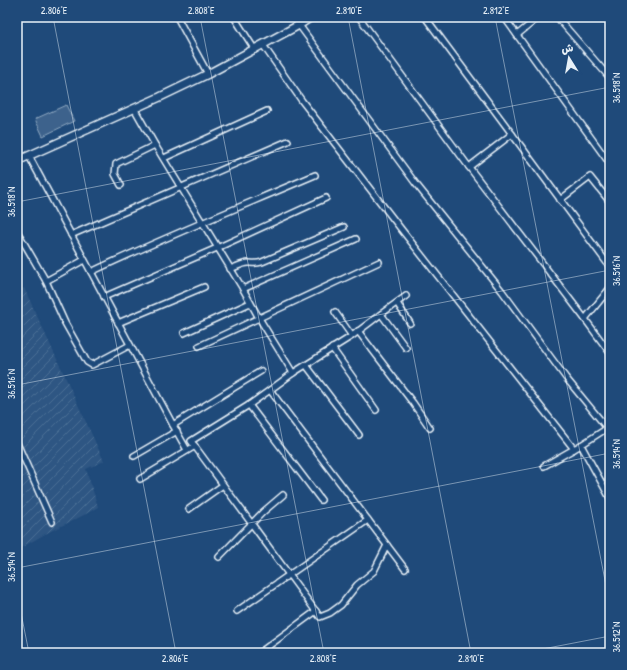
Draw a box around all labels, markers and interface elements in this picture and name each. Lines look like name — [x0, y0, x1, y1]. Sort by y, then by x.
text: 2.806°E — [41, 4, 68, 17]
text: 2.808°E — [188, 4, 215, 17]
text: 2.810°E — [336, 4, 363, 17]
text: 2.812°E — [483, 4, 510, 17]
north arrow — [549, 38, 589, 78]
text: ش — [560, 40, 574, 56]
text: 36.518°N — [610, 73, 623, 103]
text: 36.518°N — [5, 187, 18, 217]
text: 36.516°N — [610, 256, 623, 286]
text: 36.516°N — [5, 369, 18, 399]
text: 36.514°N — [610, 439, 623, 469]
text: 36.514°N — [5, 552, 18, 582]
text: 36.512°N — [610, 622, 623, 652]
text: 2.806°E — [162, 652, 189, 665]
text: 2.808°E — [310, 652, 337, 665]
text: 2.810°E — [458, 652, 485, 665]

